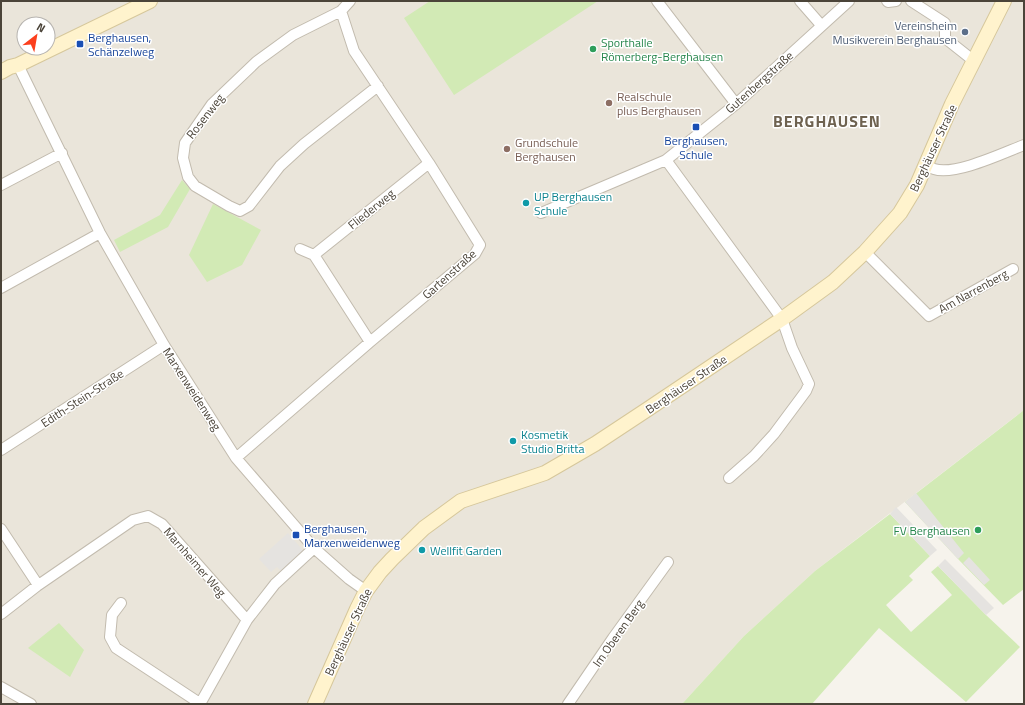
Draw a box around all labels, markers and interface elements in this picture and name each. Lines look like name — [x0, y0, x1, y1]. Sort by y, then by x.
north arrow — [16, 16, 56, 56]
place label: Vereinsheim Musikverein Berghausen — [832, 16, 957, 49]
text: N — [34, 19, 49, 36]
marker: Vereinsheim Musikverein Berghausen — [960, 27, 970, 37]
place label: Berghausen, Schänzelweg — [88, 28, 154, 61]
place label: Sporthalle Römerberg-Berghausen — [601, 33, 723, 66]
marker: Berghausen, Schänzelweg — [75, 39, 85, 49]
marker: Sporthalle Römerberg-Berghausen — [588, 44, 598, 54]
street label: Gutenbergstraße — [721, 46, 797, 118]
place label: Realschule plus Berghausen — [617, 87, 701, 120]
street label: Rosenweg — [181, 89, 229, 143]
marker: Realschule plus Berghausen — [604, 98, 614, 108]
street label: Berghäuser Straße — [904, 101, 962, 195]
district label: BERGHAUSEN — [773, 109, 881, 133]
marker: Berghausen, Schule — [691, 122, 701, 132]
place label: Berghausen, Schule — [664, 131, 728, 164]
place label: Grundschule Berghausen — [515, 133, 578, 166]
marker: Grundschule Berghausen — [502, 144, 512, 154]
street label: Fliederweg — [343, 184, 399, 234]
place label: UP Berghausen Schule — [534, 187, 612, 220]
marker: UP Berghausen Schule — [521, 198, 531, 208]
street label: Gartenstraße — [418, 244, 480, 304]
street label: Am Narrenberg — [935, 264, 1011, 318]
street label: Marxenweidenweg — [158, 344, 226, 434]
street label: Berghäuser Straße — [641, 350, 731, 418]
street label: Edith-Stein-Straße — [37, 364, 127, 432]
place label: Kosmetik Studio Britta — [521, 425, 585, 458]
marker: Kosmetik Studio Britta — [508, 436, 518, 446]
place label: Berghausen, Marxenweidenweg — [304, 519, 400, 552]
place label: FV Berghausen — [893, 521, 970, 540]
street label: Marnheimer Weg — [159, 523, 231, 601]
marker: FV Berghausen — [973, 525, 983, 535]
marker: Berghausen, Marxenweidenweg — [291, 530, 301, 540]
place label: Wellfit Garden — [430, 541, 502, 560]
marker: Wellfit Garden — [417, 545, 427, 555]
street label: Berghäuser Straße — [319, 585, 377, 679]
street label: Im Oberen Berg — [588, 595, 648, 671]

